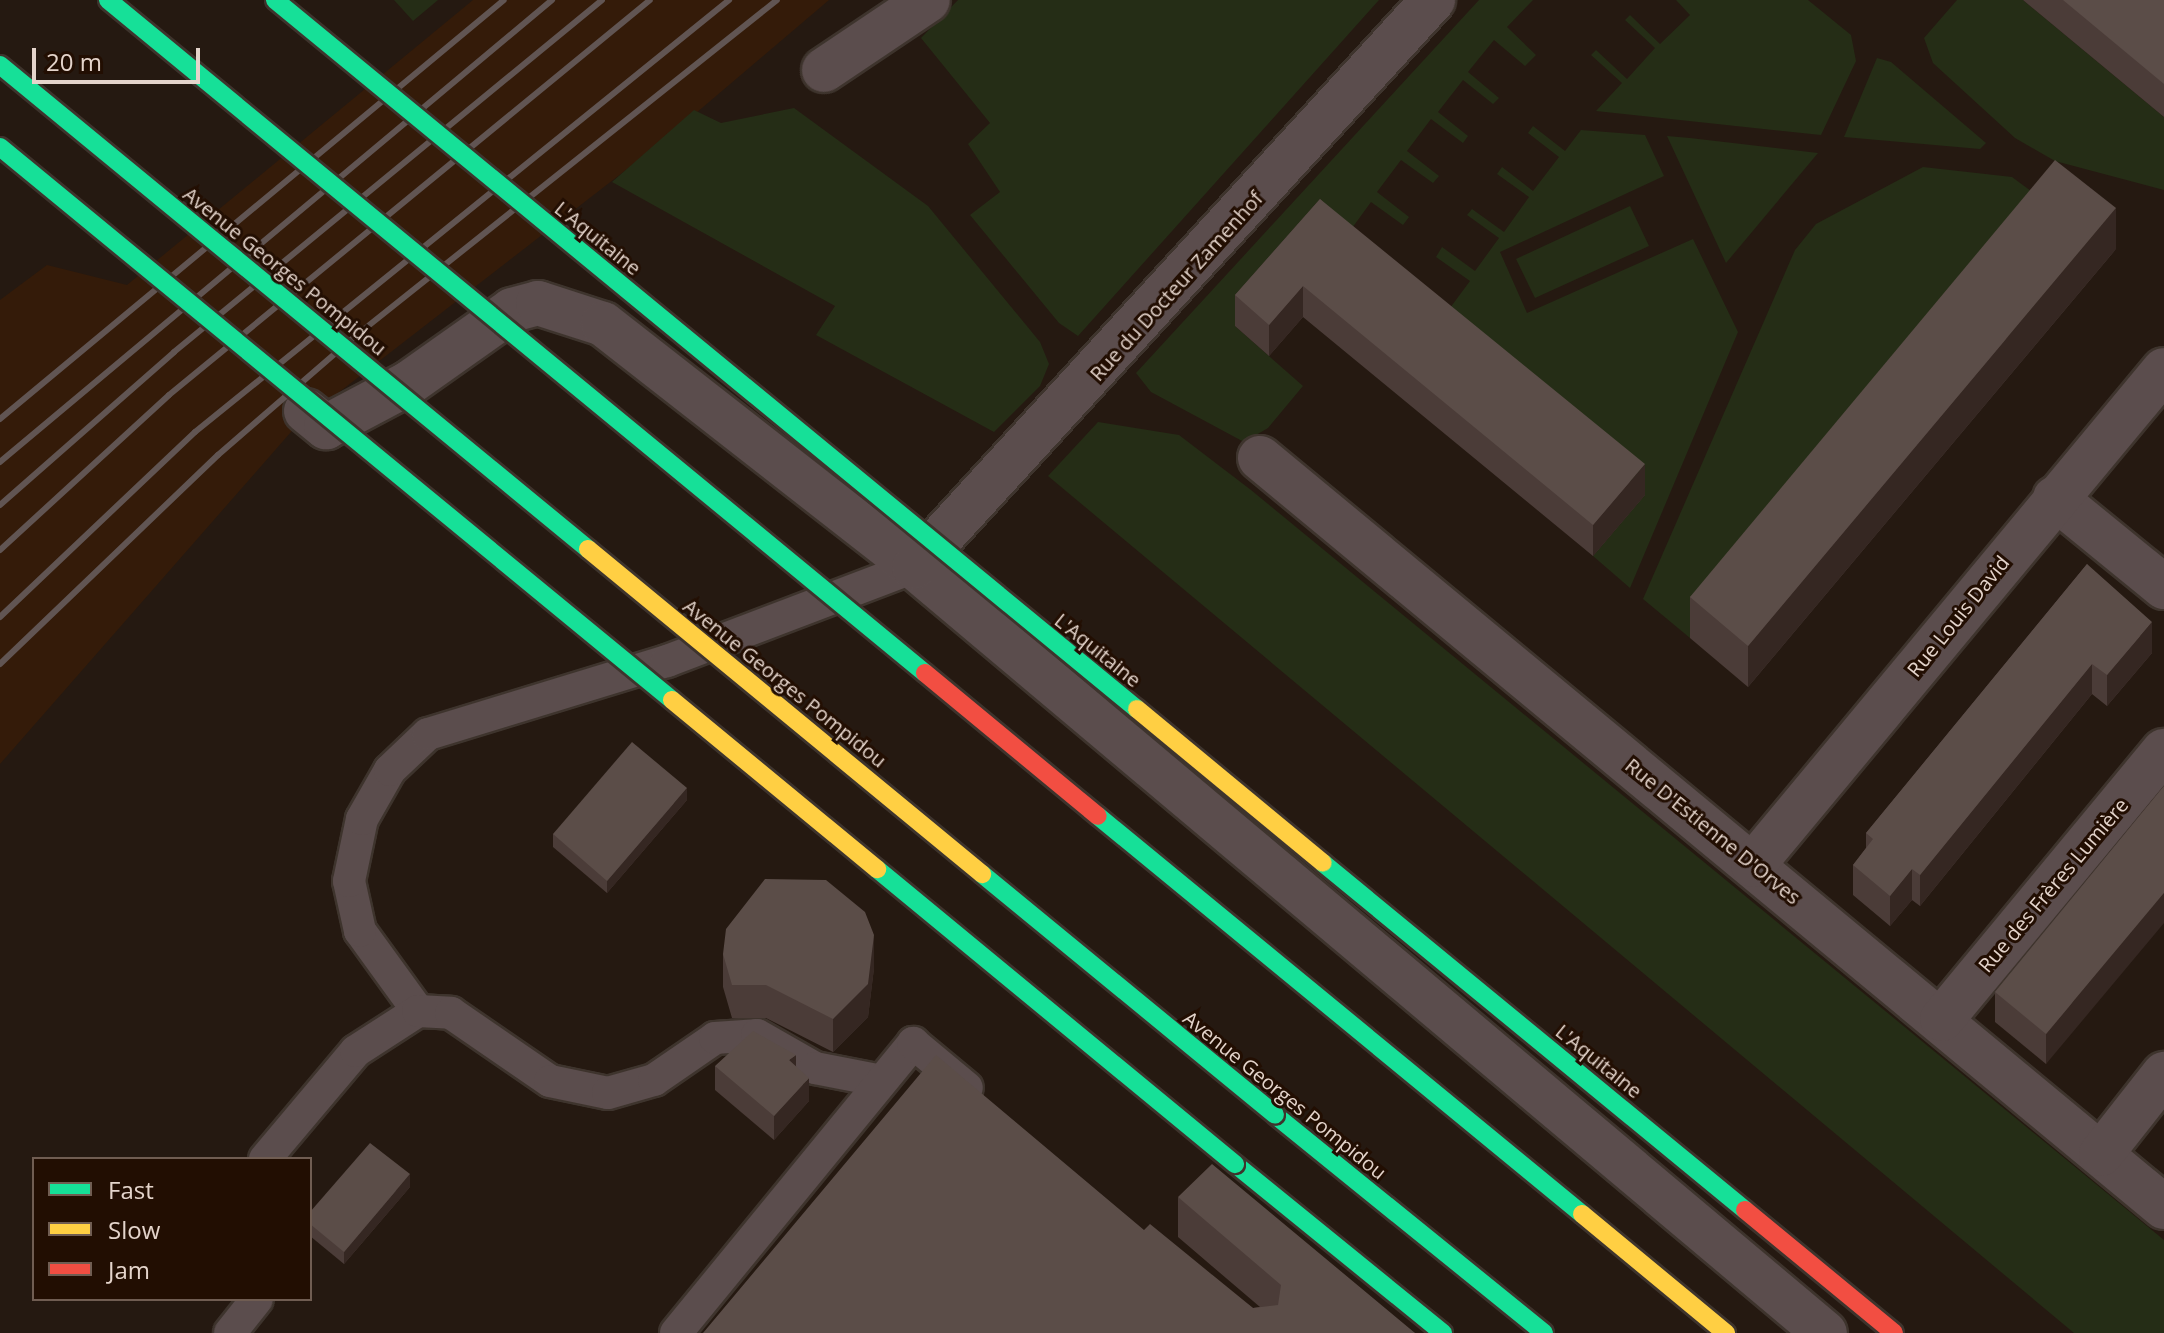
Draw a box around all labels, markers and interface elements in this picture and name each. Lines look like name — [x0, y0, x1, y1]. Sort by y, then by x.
scale bar — [36, 32, 204, 82]
text: 20 m — [46, 45, 102, 78]
street label: Avenue Georges Pompidou — [179, 182, 391, 360]
street label: Rue du Docteur Zamenhof — [1085, 186, 1267, 386]
street label: L'Aquitaine — [550, 196, 646, 280]
street label: Rue Louis David — [1902, 551, 2014, 681]
street label: Avenue Georges Pompidou — [679, 594, 891, 772]
street label: L'Aquitaine — [1050, 608, 1146, 692]
street label: Rue D'Estienne D'Orves — [1621, 753, 1805, 909]
street label: Rue des Frères Lumière — [1973, 793, 2133, 977]
street label: Avenue Georges Pompidou — [1179, 1006, 1391, 1184]
street label: L'Aquitaine — [1551, 1019, 1647, 1103]
legend — [32, 1157, 312, 1301]
text: Fast — [108, 1173, 154, 1206]
text: Slow — [108, 1213, 160, 1246]
text: Jam — [108, 1253, 150, 1286]

